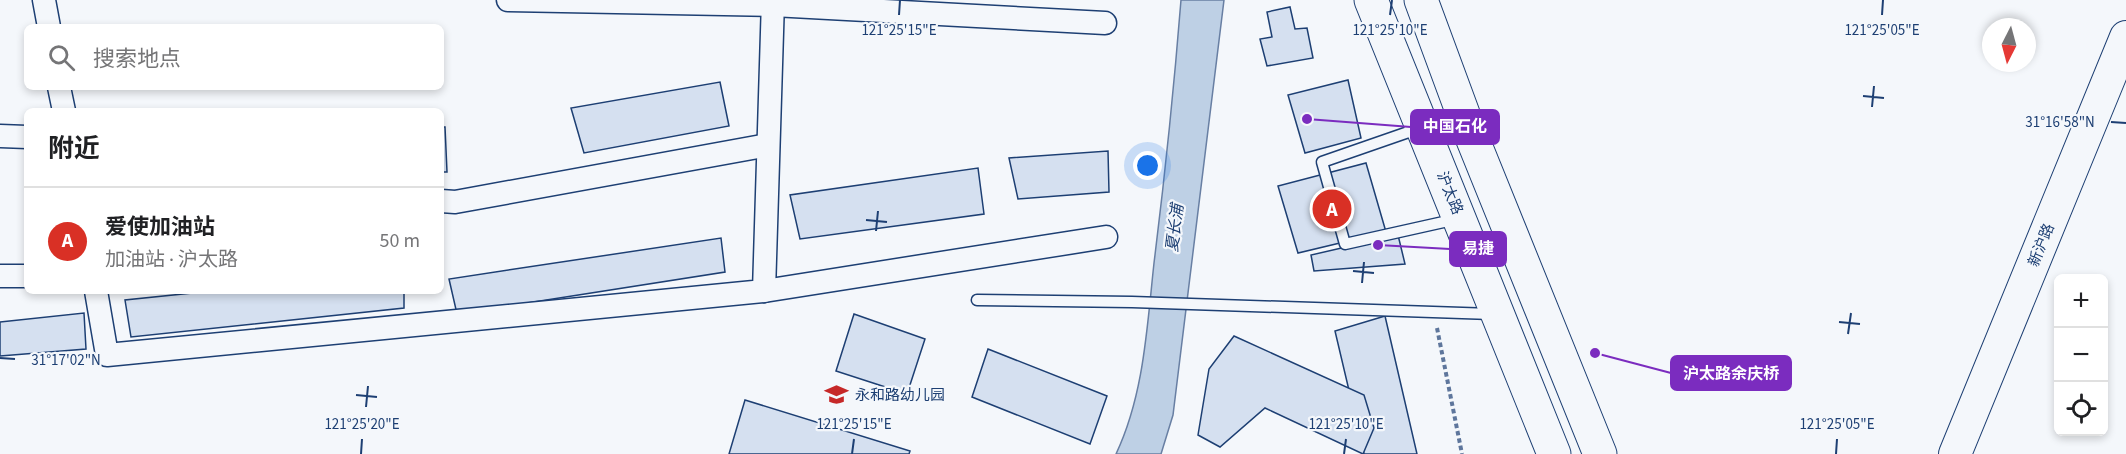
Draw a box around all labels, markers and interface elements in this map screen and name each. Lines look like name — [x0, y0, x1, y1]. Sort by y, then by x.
north arrow — [1982, 18, 2036, 72]
text: 121°25'15"E — [861, 20, 937, 41]
text: 121°25'10"E — [1352, 20, 1428, 41]
text: 121°25'05"E — [1844, 20, 1920, 41]
search box — [24, 24, 444, 90]
icon: search — [45, 41, 78, 74]
text: 搜索地点 — [93, 43, 181, 75]
callout: 中国石化 — [1411, 110, 1499, 144]
text: 31°16'58"N — [2025, 112, 2095, 133]
text: 中国石化 — [1423, 116, 1487, 138]
text: 附近 — [48, 130, 100, 167]
your location — [1133, 151, 1162, 180]
street label: 沪太路 — [1431, 168, 1468, 218]
pin: A — [1312, 186, 1352, 232]
water label: 夏长浦 — [1161, 200, 1189, 253]
text: 爱使加油站 — [105, 211, 215, 243]
street label: 新沪路 — [2023, 220, 2060, 270]
text: A — [62, 227, 73, 255]
text: 50 m — [380, 227, 420, 255]
callout: 易捷 — [1450, 232, 1506, 266]
text: 易捷 — [1462, 238, 1494, 260]
text: 加油站 · 沪太路 — [105, 246, 238, 274]
map controls — [2054, 274, 2108, 436]
button: + — [2054, 274, 2108, 328]
button: − — [2054, 328, 2108, 382]
text: 31°17'02"N — [31, 350, 101, 371]
callout: 沪太路余庆桥 — [1671, 356, 1791, 390]
text: 沪太路余庆桥 — [1683, 363, 1780, 385]
school or university icon: 永和路幼儿园 — [824, 382, 850, 408]
button: locate — [2054, 382, 2108, 436]
place label: 永和路幼儿园 — [855, 385, 945, 406]
text: 121°25'20"E — [324, 414, 400, 435]
text: 121°25'15"E — [816, 414, 892, 435]
text: 121°25'10"E — [1308, 414, 1384, 435]
text: 121°25'05"E — [1799, 414, 1875, 435]

